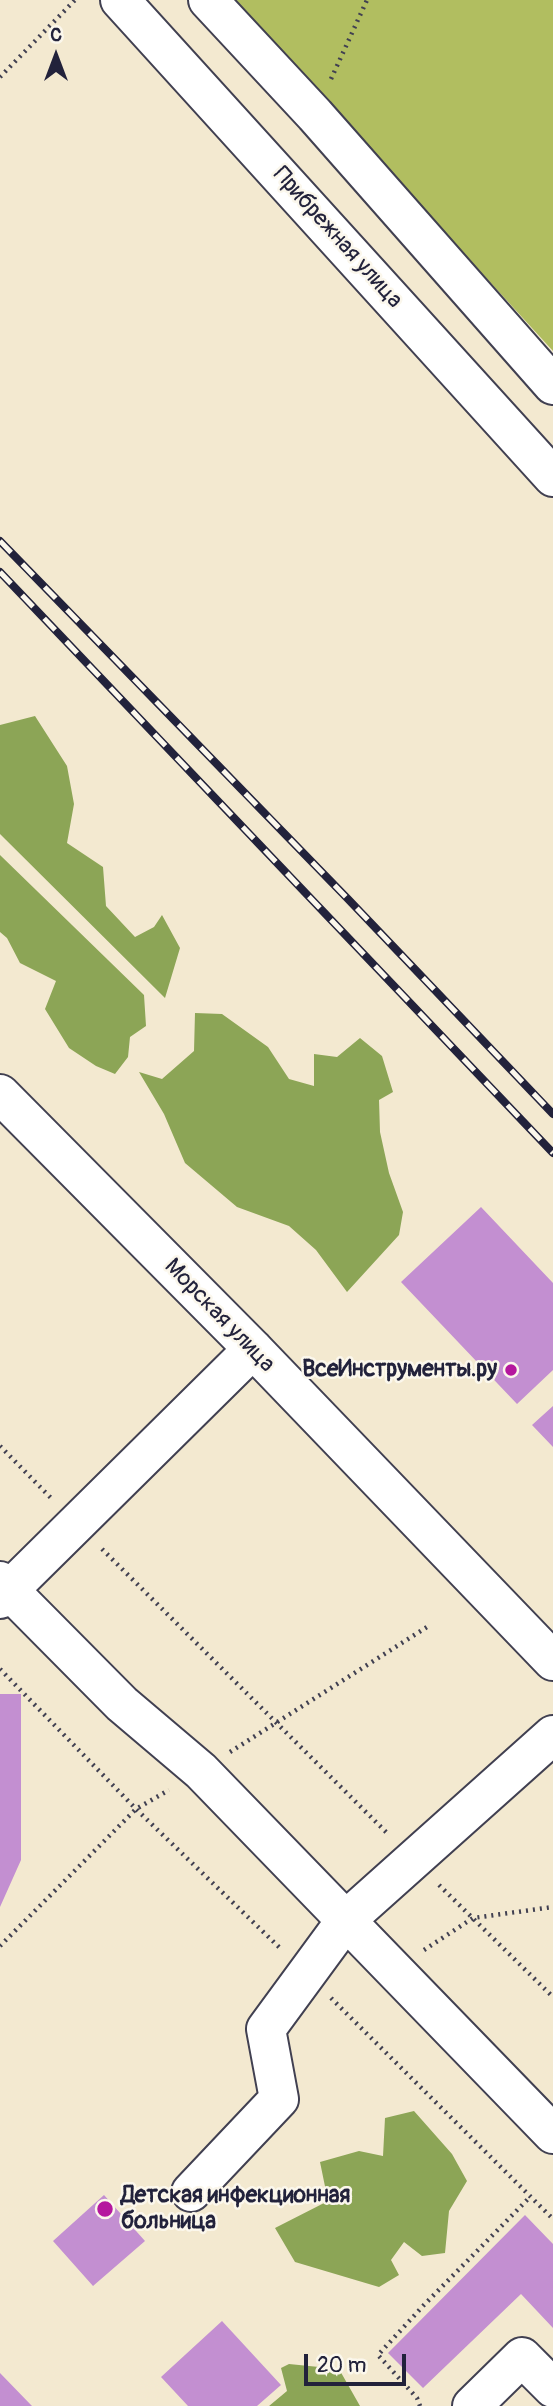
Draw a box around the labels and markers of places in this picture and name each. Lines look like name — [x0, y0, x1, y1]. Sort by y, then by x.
place label: ВсеИнструменты.ру — [302, 1356, 497, 1384]
marker: ВсеИнструменты.ру — [503, 1362, 519, 1378]
place label: Детская инфекционная больница — [121, 2182, 350, 2236]
marker: Детская инфекционная больница — [95, 2199, 115, 2219]

